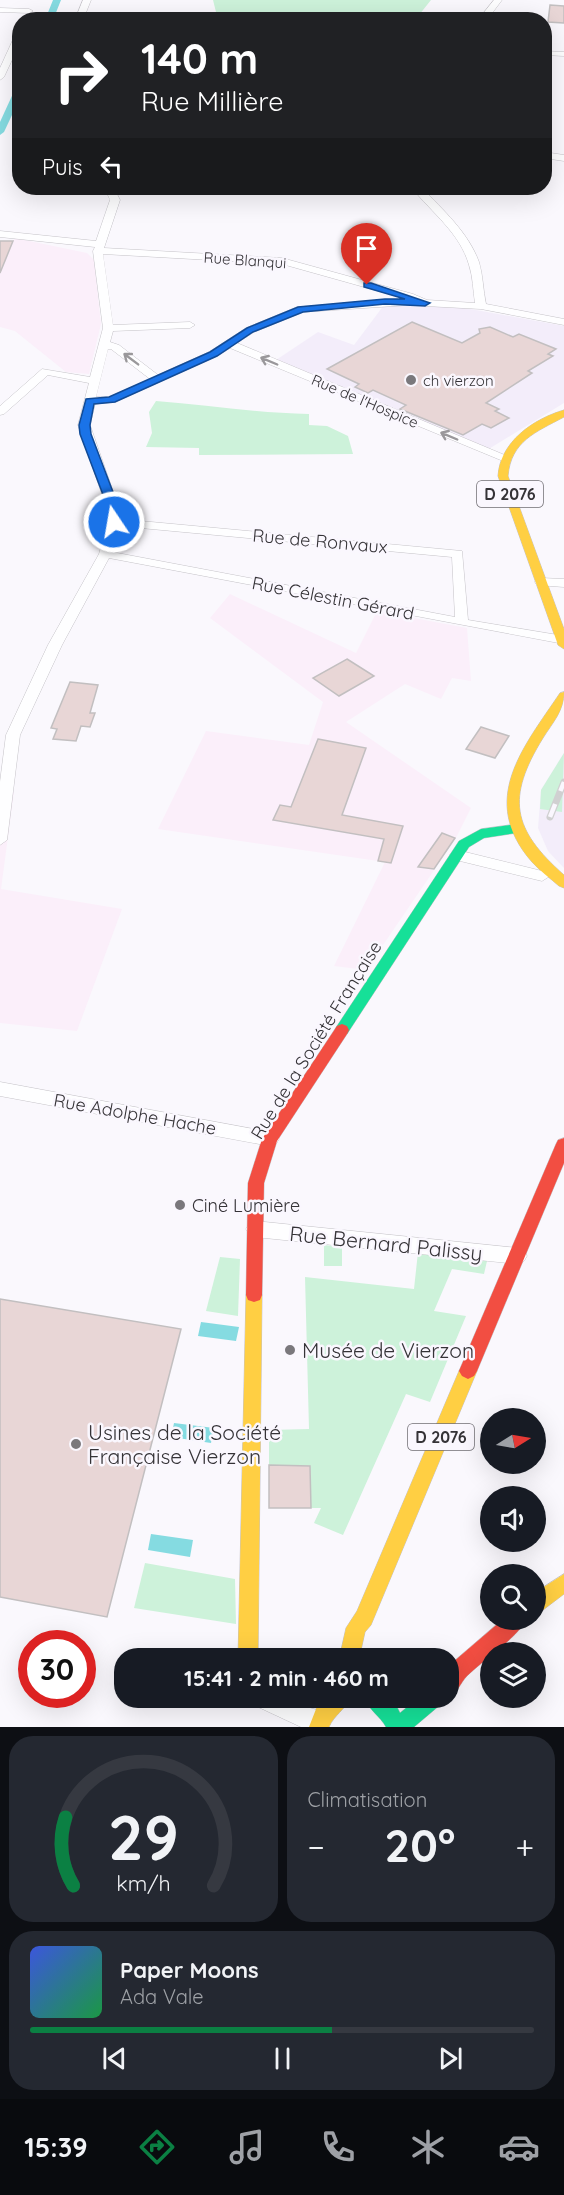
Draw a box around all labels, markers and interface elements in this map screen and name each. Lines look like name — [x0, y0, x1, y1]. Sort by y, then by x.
text: 140 m — [141, 32, 258, 85]
icon: right — [42, 36, 120, 114]
text: Rue Millière — [141, 84, 283, 118]
icon: left — [95, 150, 128, 183]
text: Puis — [42, 153, 83, 181]
pin — [341, 223, 392, 285]
icon: arrive — [350, 232, 383, 265]
street label: Rue Blanqui — [203, 248, 287, 272]
one-way arrow — [123, 353, 139, 365]
one-way arrow — [260, 354, 278, 365]
street label: Rue de l'Hospice — [309, 370, 421, 432]
place label: ch vierzon — [423, 371, 494, 390]
marker: ch vierzon — [404, 373, 418, 387]
one-way arrow — [440, 430, 458, 442]
road number: D 2076 — [477, 481, 543, 507]
position arrow — [82, 490, 146, 554]
street label: Rue de Ronvaux — [251, 524, 389, 558]
street label: Rue Célestin Gérard — [250, 571, 416, 625]
street label: Rue de la Société Française — [245, 937, 387, 1143]
street label: Rue Adolphe Hache — [52, 1088, 218, 1140]
place label: Ciné Lumière — [192, 1194, 300, 1217]
marker: Ciné Lumière — [173, 1198, 187, 1212]
street label: Rue Bernard Palissy — [288, 1220, 484, 1266]
place label: Musée de Vierzon — [302, 1337, 474, 1363]
marker: Musée de Vierzon — [283, 1343, 297, 1357]
north arrow — [480, 1408, 546, 1474]
map controls — [480, 1408, 546, 1708]
place label: Usines de la Société Française Vierzon — [88, 1419, 281, 1469]
road number: D 2076 — [408, 1424, 474, 1450]
marker: Usines de la Société Française Vierzon — [69, 1437, 83, 1451]
button: sound — [480, 1486, 546, 1552]
button: search — [480, 1564, 546, 1630]
speed limit sign: 30 — [18, 1630, 96, 1708]
button: layers — [480, 1642, 546, 1708]
text: 15:41 · 2 min · 460 m — [184, 1664, 389, 1692]
text: Climatisation — [308, 1787, 427, 1812]
text: 29 — [108, 1798, 179, 1876]
text: 20° — [385, 1817, 455, 1873]
text: − — [308, 1826, 325, 1867]
text: + — [515, 1826, 534, 1867]
text: km/h — [116, 1870, 170, 1896]
text: Paper Moons — [120, 1956, 259, 1984]
text: Ada Vale — [120, 1984, 204, 2009]
icon: previous — [98, 2042, 131, 2075]
icon: pause — [266, 2042, 299, 2075]
icon: next — [434, 2042, 467, 2075]
icon: directions — [136, 2126, 178, 2168]
icon: music — [226, 2126, 268, 2168]
icon: phone — [317, 2126, 359, 2168]
icon: climate — [407, 2126, 449, 2168]
icon: car — [498, 2126, 540, 2168]
text: 15:39 — [24, 2130, 87, 2164]

